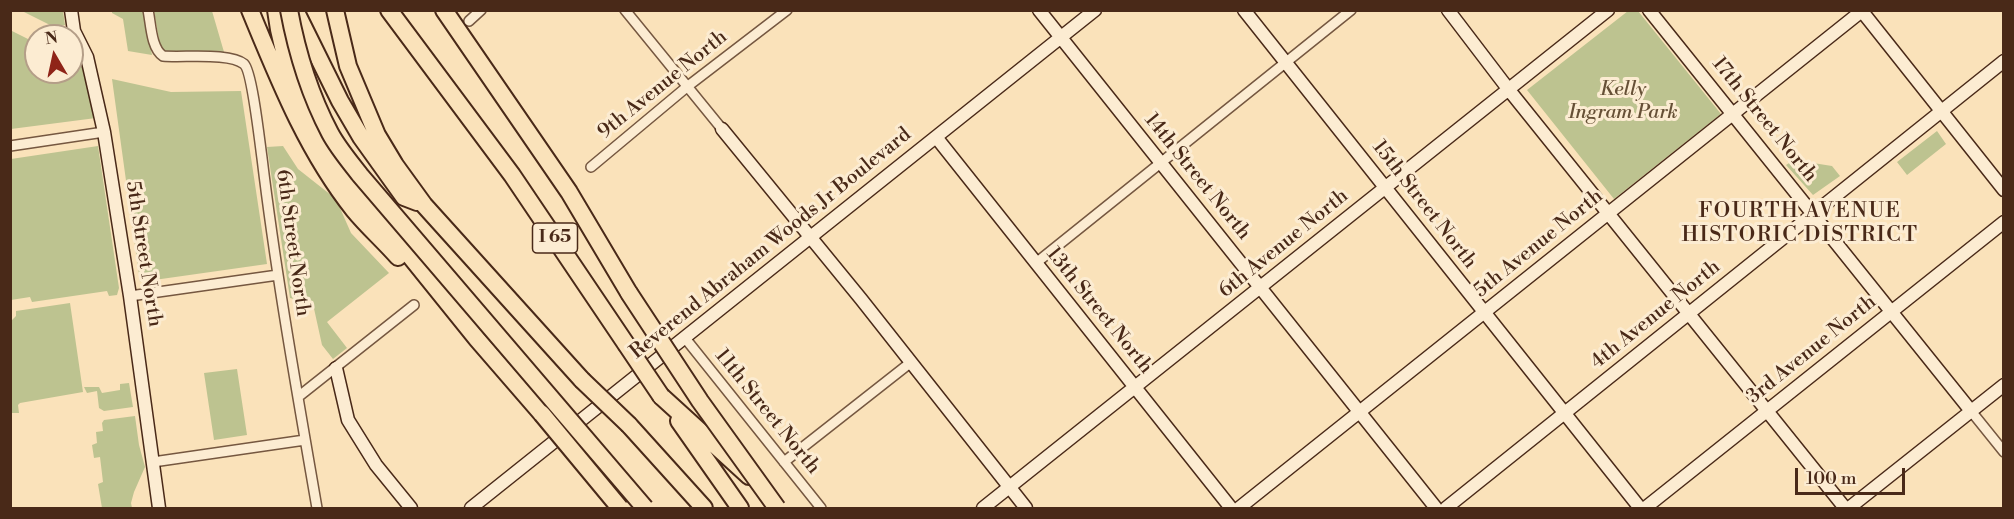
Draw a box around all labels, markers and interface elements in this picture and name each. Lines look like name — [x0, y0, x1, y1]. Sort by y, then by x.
north arrow — [24, 24, 84, 84]
street label: 9th Avenue North — [593, 25, 733, 145]
text: N — [44, 27, 59, 49]
street label: 17th Street North — [1706, 53, 1822, 187]
park label: Kelly Ingram Park — [1568, 78, 1678, 125]
street label: 14th Street North — [1139, 109, 1255, 245]
street label: Reverend Abraham Woods Jr Boulevard — [626, 123, 916, 365]
street label: 15th Street North — [1367, 136, 1481, 274]
street label: 6th Street North — [270, 168, 314, 318]
street label: 5th Street North — [120, 179, 166, 329]
street label: 6th Avenue North — [1214, 184, 1354, 304]
street label: 5th Avenue North — [1470, 185, 1608, 303]
district label: FOURTH AVENUE HISTORIC DISTRICT — [1681, 199, 1919, 249]
road number: I 65 — [532, 223, 578, 253]
street label: 13th Street North — [1041, 243, 1157, 379]
street label: 4th Avenue North — [1586, 255, 1726, 375]
street label: 3rd Avenue North — [1743, 291, 1881, 409]
street label: 11th Street North — [709, 345, 825, 479]
scale bar — [1798, 456, 1908, 494]
text: 100 m — [1806, 467, 1857, 490]

